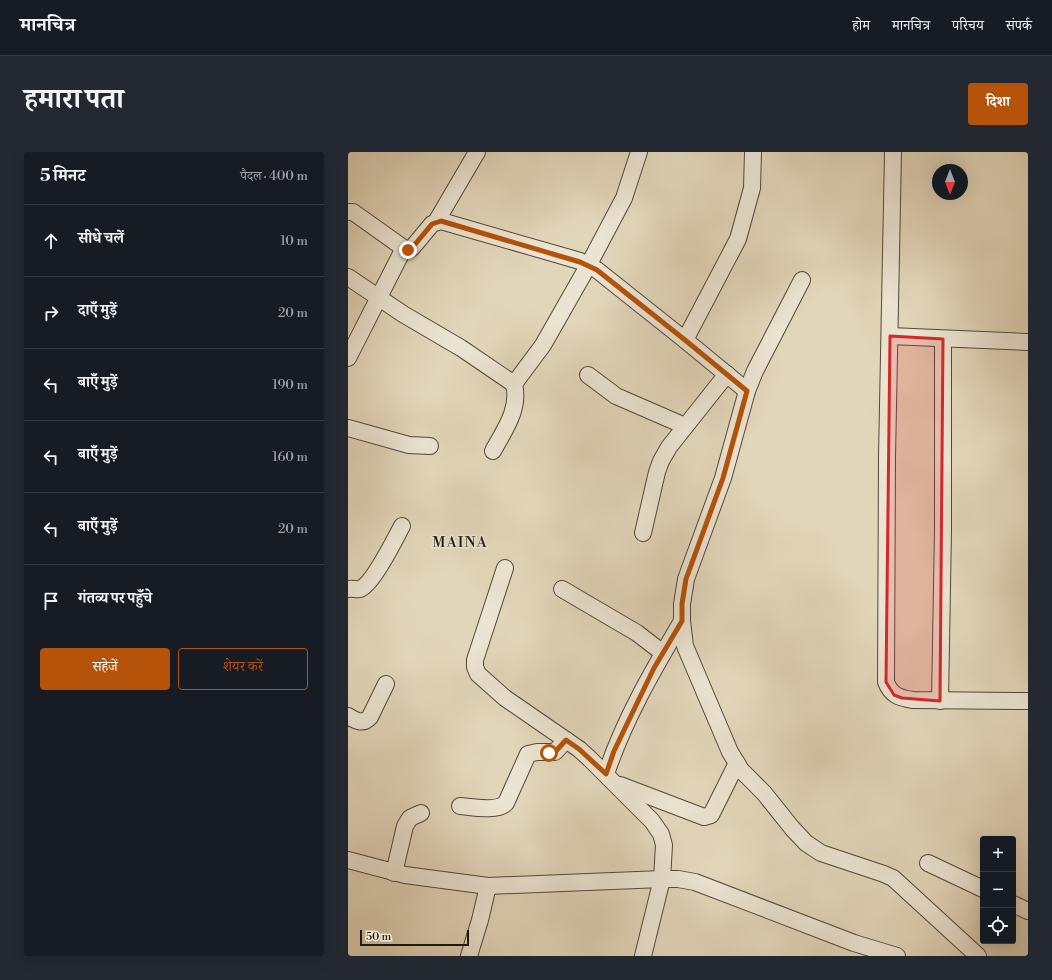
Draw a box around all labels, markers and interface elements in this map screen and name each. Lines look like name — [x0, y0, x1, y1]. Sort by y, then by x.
text: मानचित्र — [20, 13, 75, 37]
text: होम — [852, 17, 870, 35]
text: मानचित्र — [892, 17, 930, 35]
text: परिचय — [952, 17, 984, 35]
text: संपर्क — [1006, 17, 1032, 35]
text: हमारा पता — [24, 82, 124, 117]
button: दिशा — [968, 83, 1028, 125]
north arrow — [932, 164, 968, 200]
text: 5 मिनट — [40, 165, 85, 187]
text: पैदल · 400 m — [240, 168, 308, 184]
text: सीधे चलें — [78, 229, 124, 248]
icon: ahead — [40, 230, 62, 252]
text: 10 m — [280, 233, 308, 249]
route end — [399, 241, 417, 259]
text: दाएँ मुड़ें — [78, 301, 117, 320]
icon: right — [40, 302, 62, 324]
text: 20 m — [278, 305, 308, 321]
text: बाएँ मुड़ें — [78, 373, 118, 392]
icon: left — [40, 374, 62, 396]
text: 190 m — [272, 377, 308, 393]
text: बाएँ मुड़ें — [78, 445, 118, 464]
icon: left — [40, 446, 62, 468]
text: 160 m — [272, 449, 308, 465]
text: बाएँ मुड़ें — [78, 517, 118, 536]
icon: left — [40, 518, 62, 540]
text: 20 m — [278, 521, 308, 537]
district label: MAINA — [432, 533, 488, 552]
text: गंतव्य पर पहुँचे — [78, 589, 152, 608]
icon: arrive — [40, 590, 62, 612]
button: सहेजें — [40, 648, 170, 690]
button: शेयर करें — [178, 648, 308, 690]
route start — [540, 744, 558, 762]
map controls — [980, 836, 1016, 944]
button: + — [980, 836, 1016, 872]
button: − — [980, 872, 1016, 908]
button: locate — [980, 908, 1016, 944]
scale bar — [360, 928, 469, 947]
text: 50 m — [366, 930, 391, 944]

